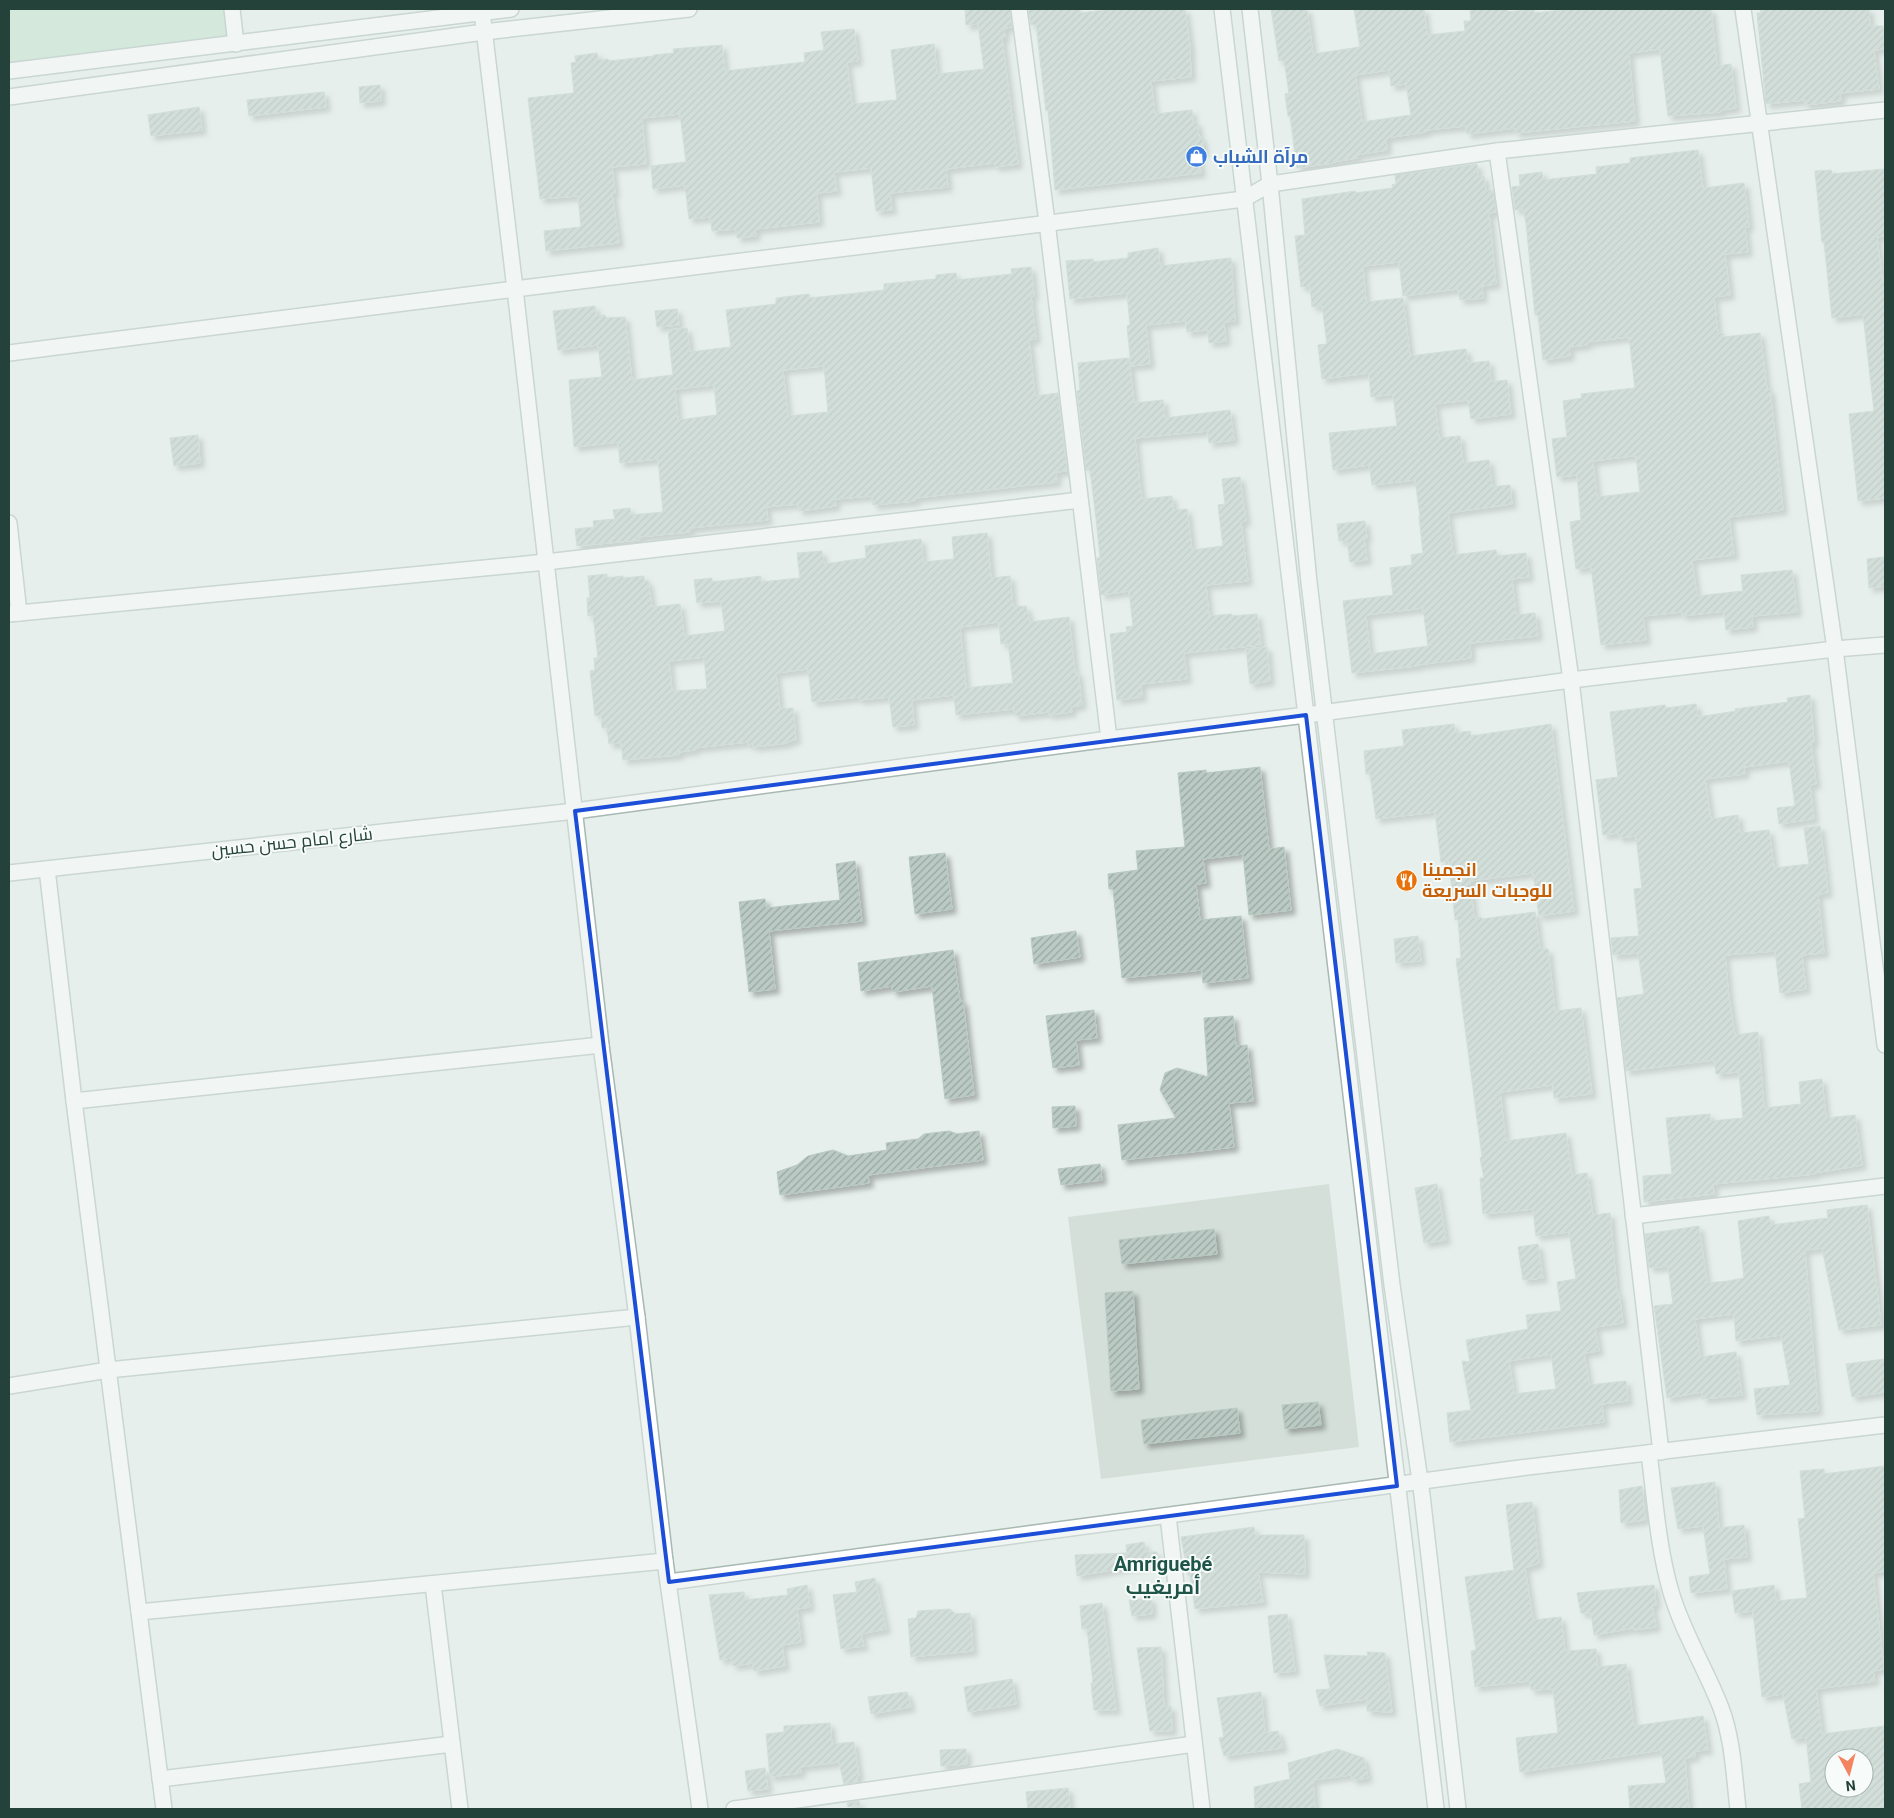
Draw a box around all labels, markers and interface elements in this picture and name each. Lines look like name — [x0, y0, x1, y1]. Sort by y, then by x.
shop icon: مرآة الشباب — [1185, 145, 1209, 169]
place label: مرآة الشباب — [1213, 146, 1308, 168]
street label: شارع امام حسن حسين — [210, 823, 374, 862]
place label: انجمينا للوجبات السريعة — [1422, 859, 1553, 902]
restaurant icon: انجمينا للوجبات السريعة — [1394, 868, 1418, 892]
district label: Amriguebé أمريغيب — [1114, 1552, 1212, 1599]
north arrow — [1824, 1748, 1874, 1798]
text: N — [1845, 1777, 1856, 1794]

